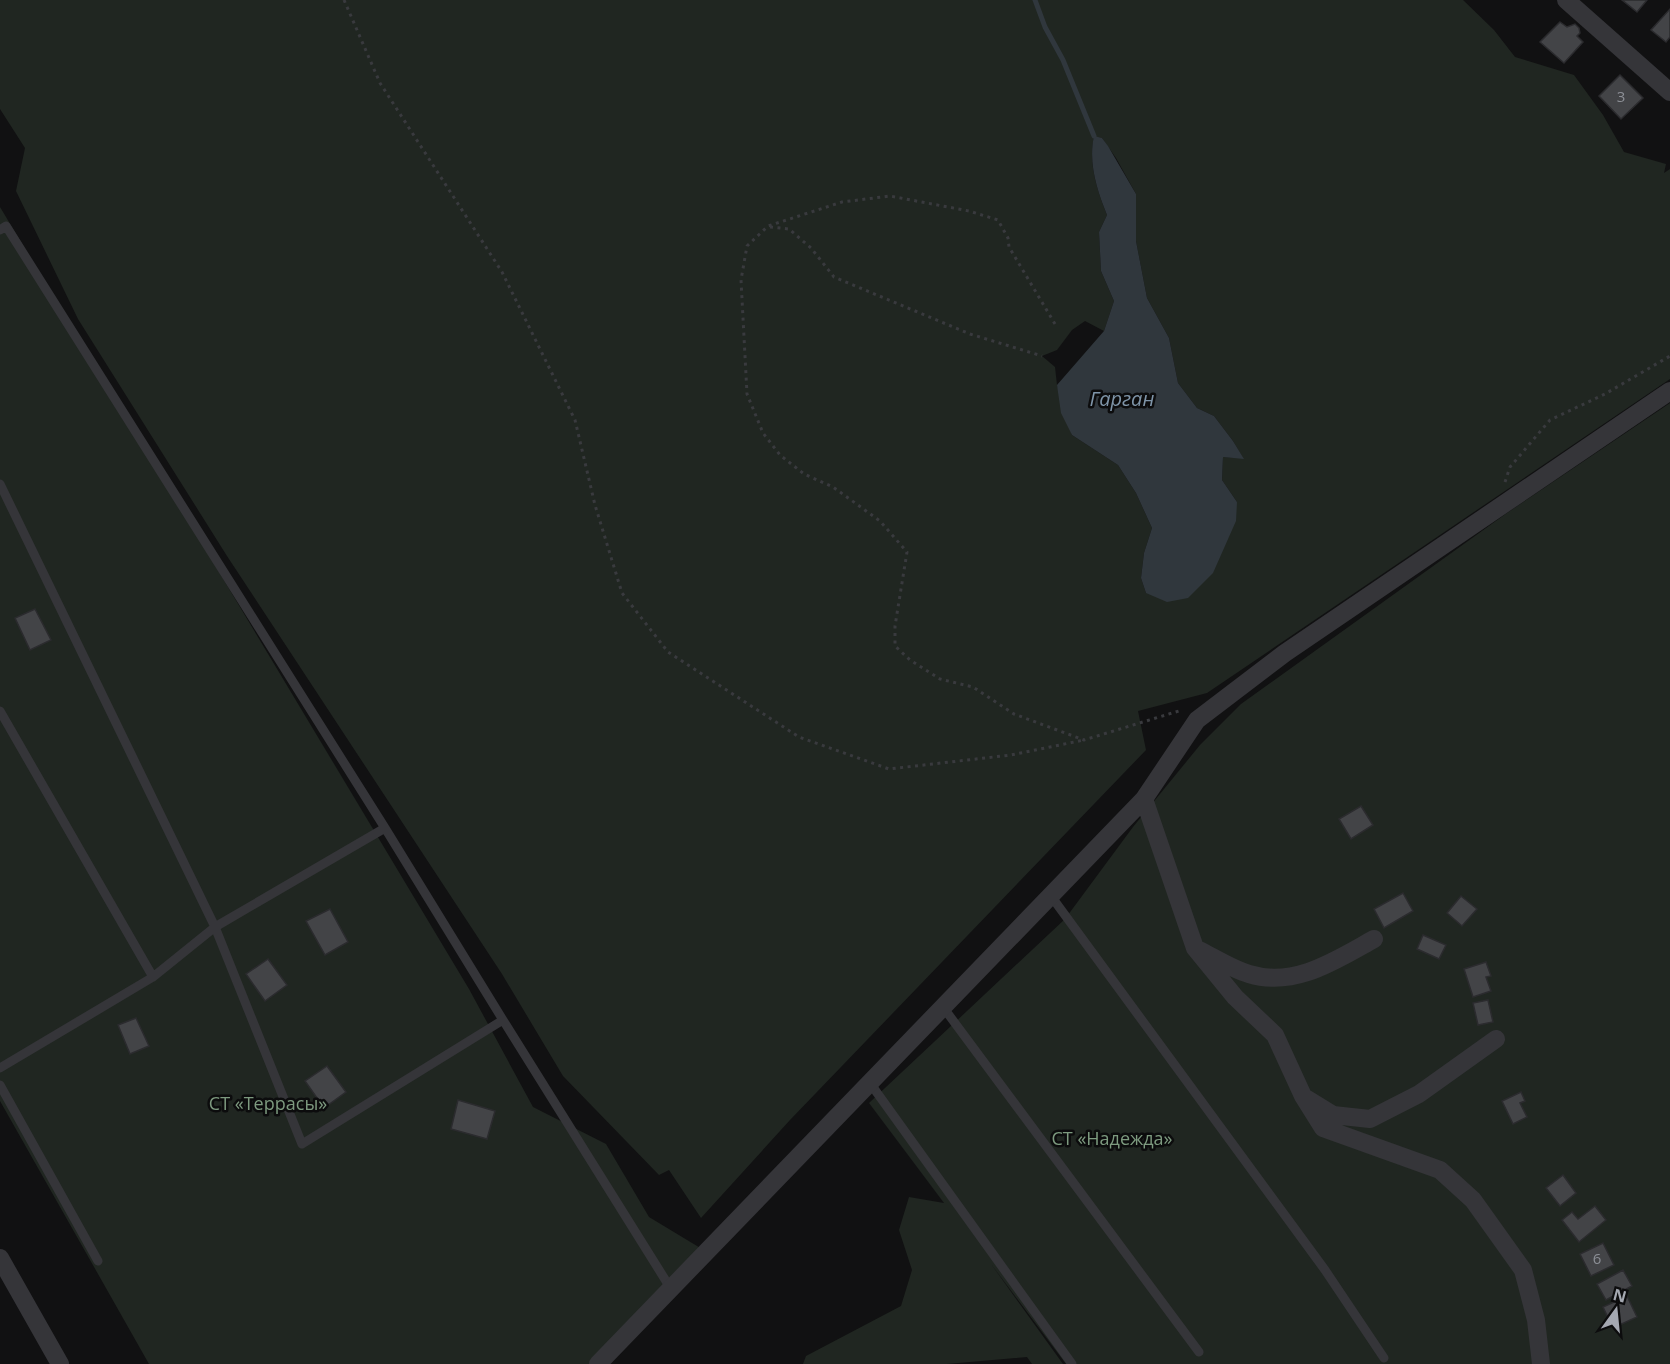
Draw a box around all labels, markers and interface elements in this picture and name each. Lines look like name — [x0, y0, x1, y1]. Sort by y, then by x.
house number: 3 — [1617, 86, 1625, 106]
water label: Гарган — [1090, 385, 1154, 412]
park label: СТ «Террасы» — [209, 1091, 327, 1115]
park label: СТ «Надежда» — [1051, 1126, 1173, 1150]
house number: 6 — [1593, 1248, 1601, 1268]
north arrow — [1586, 1280, 1646, 1340]
text: N — [1611, 1283, 1629, 1308]

